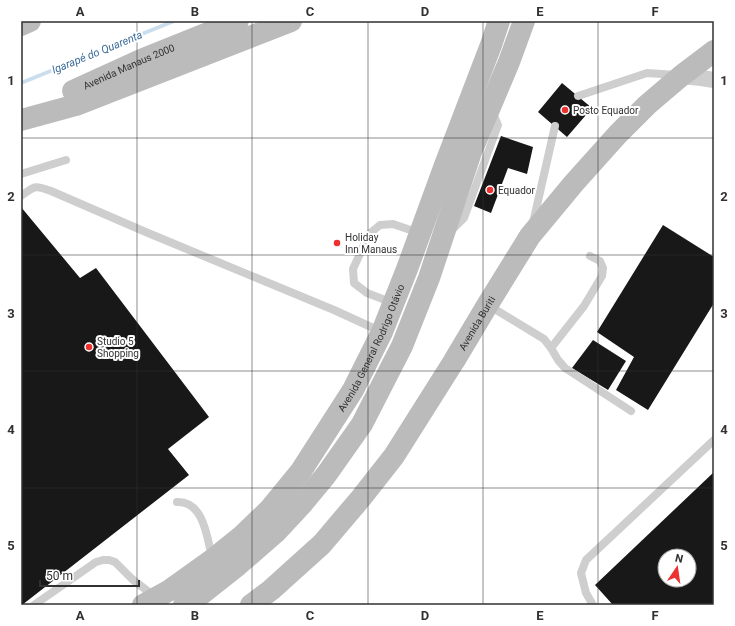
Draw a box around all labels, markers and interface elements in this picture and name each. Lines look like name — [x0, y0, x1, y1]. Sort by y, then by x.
text: A — [76, 4, 85, 19]
text: B — [191, 4, 199, 19]
text: C — [306, 4, 315, 19]
text: D — [421, 4, 429, 19]
text: E — [536, 4, 544, 19]
text: F — [651, 4, 659, 19]
water label: Igarapé do Quarenta — [50, 28, 145, 77]
street label: Avenida Manaus 2000 — [81, 42, 177, 92]
text: 1 — [7, 73, 15, 88]
text: 1 — [720, 73, 728, 88]
marker: Posto Equador — [560, 105, 570, 115]
place label: Posto Equador — [573, 105, 639, 116]
marker: Equador — [485, 185, 495, 195]
place label: Equador — [498, 185, 536, 196]
text: 2 — [7, 189, 15, 204]
text: 2 — [720, 189, 728, 204]
place label: Holiday Inn Manaus — [345, 232, 397, 255]
marker: Holiday Inn Manaus — [332, 238, 342, 248]
street label: Avenida General Rodrigo Otávio — [336, 282, 407, 414]
street label: Avenida Buriti — [457, 294, 498, 352]
text: 3 — [7, 306, 15, 321]
text: 3 — [720, 306, 728, 321]
place label: Studio 5 Shopping — [97, 336, 139, 359]
marker: Studio 5 Shopping — [84, 342, 94, 352]
text: 4 — [7, 422, 15, 437]
text: 4 — [720, 422, 728, 437]
text: 5 — [7, 538, 15, 553]
text: 5 — [720, 538, 728, 553]
north arrow — [657, 548, 697, 588]
text: N — [674, 552, 685, 566]
scale bar — [40, 562, 139, 588]
text: 50 m — [46, 569, 73, 583]
text: A — [76, 608, 85, 623]
text: B — [191, 608, 199, 623]
text: C — [306, 608, 315, 623]
text: D — [421, 608, 429, 623]
text: E — [536, 608, 544, 623]
text: F — [651, 608, 659, 623]

